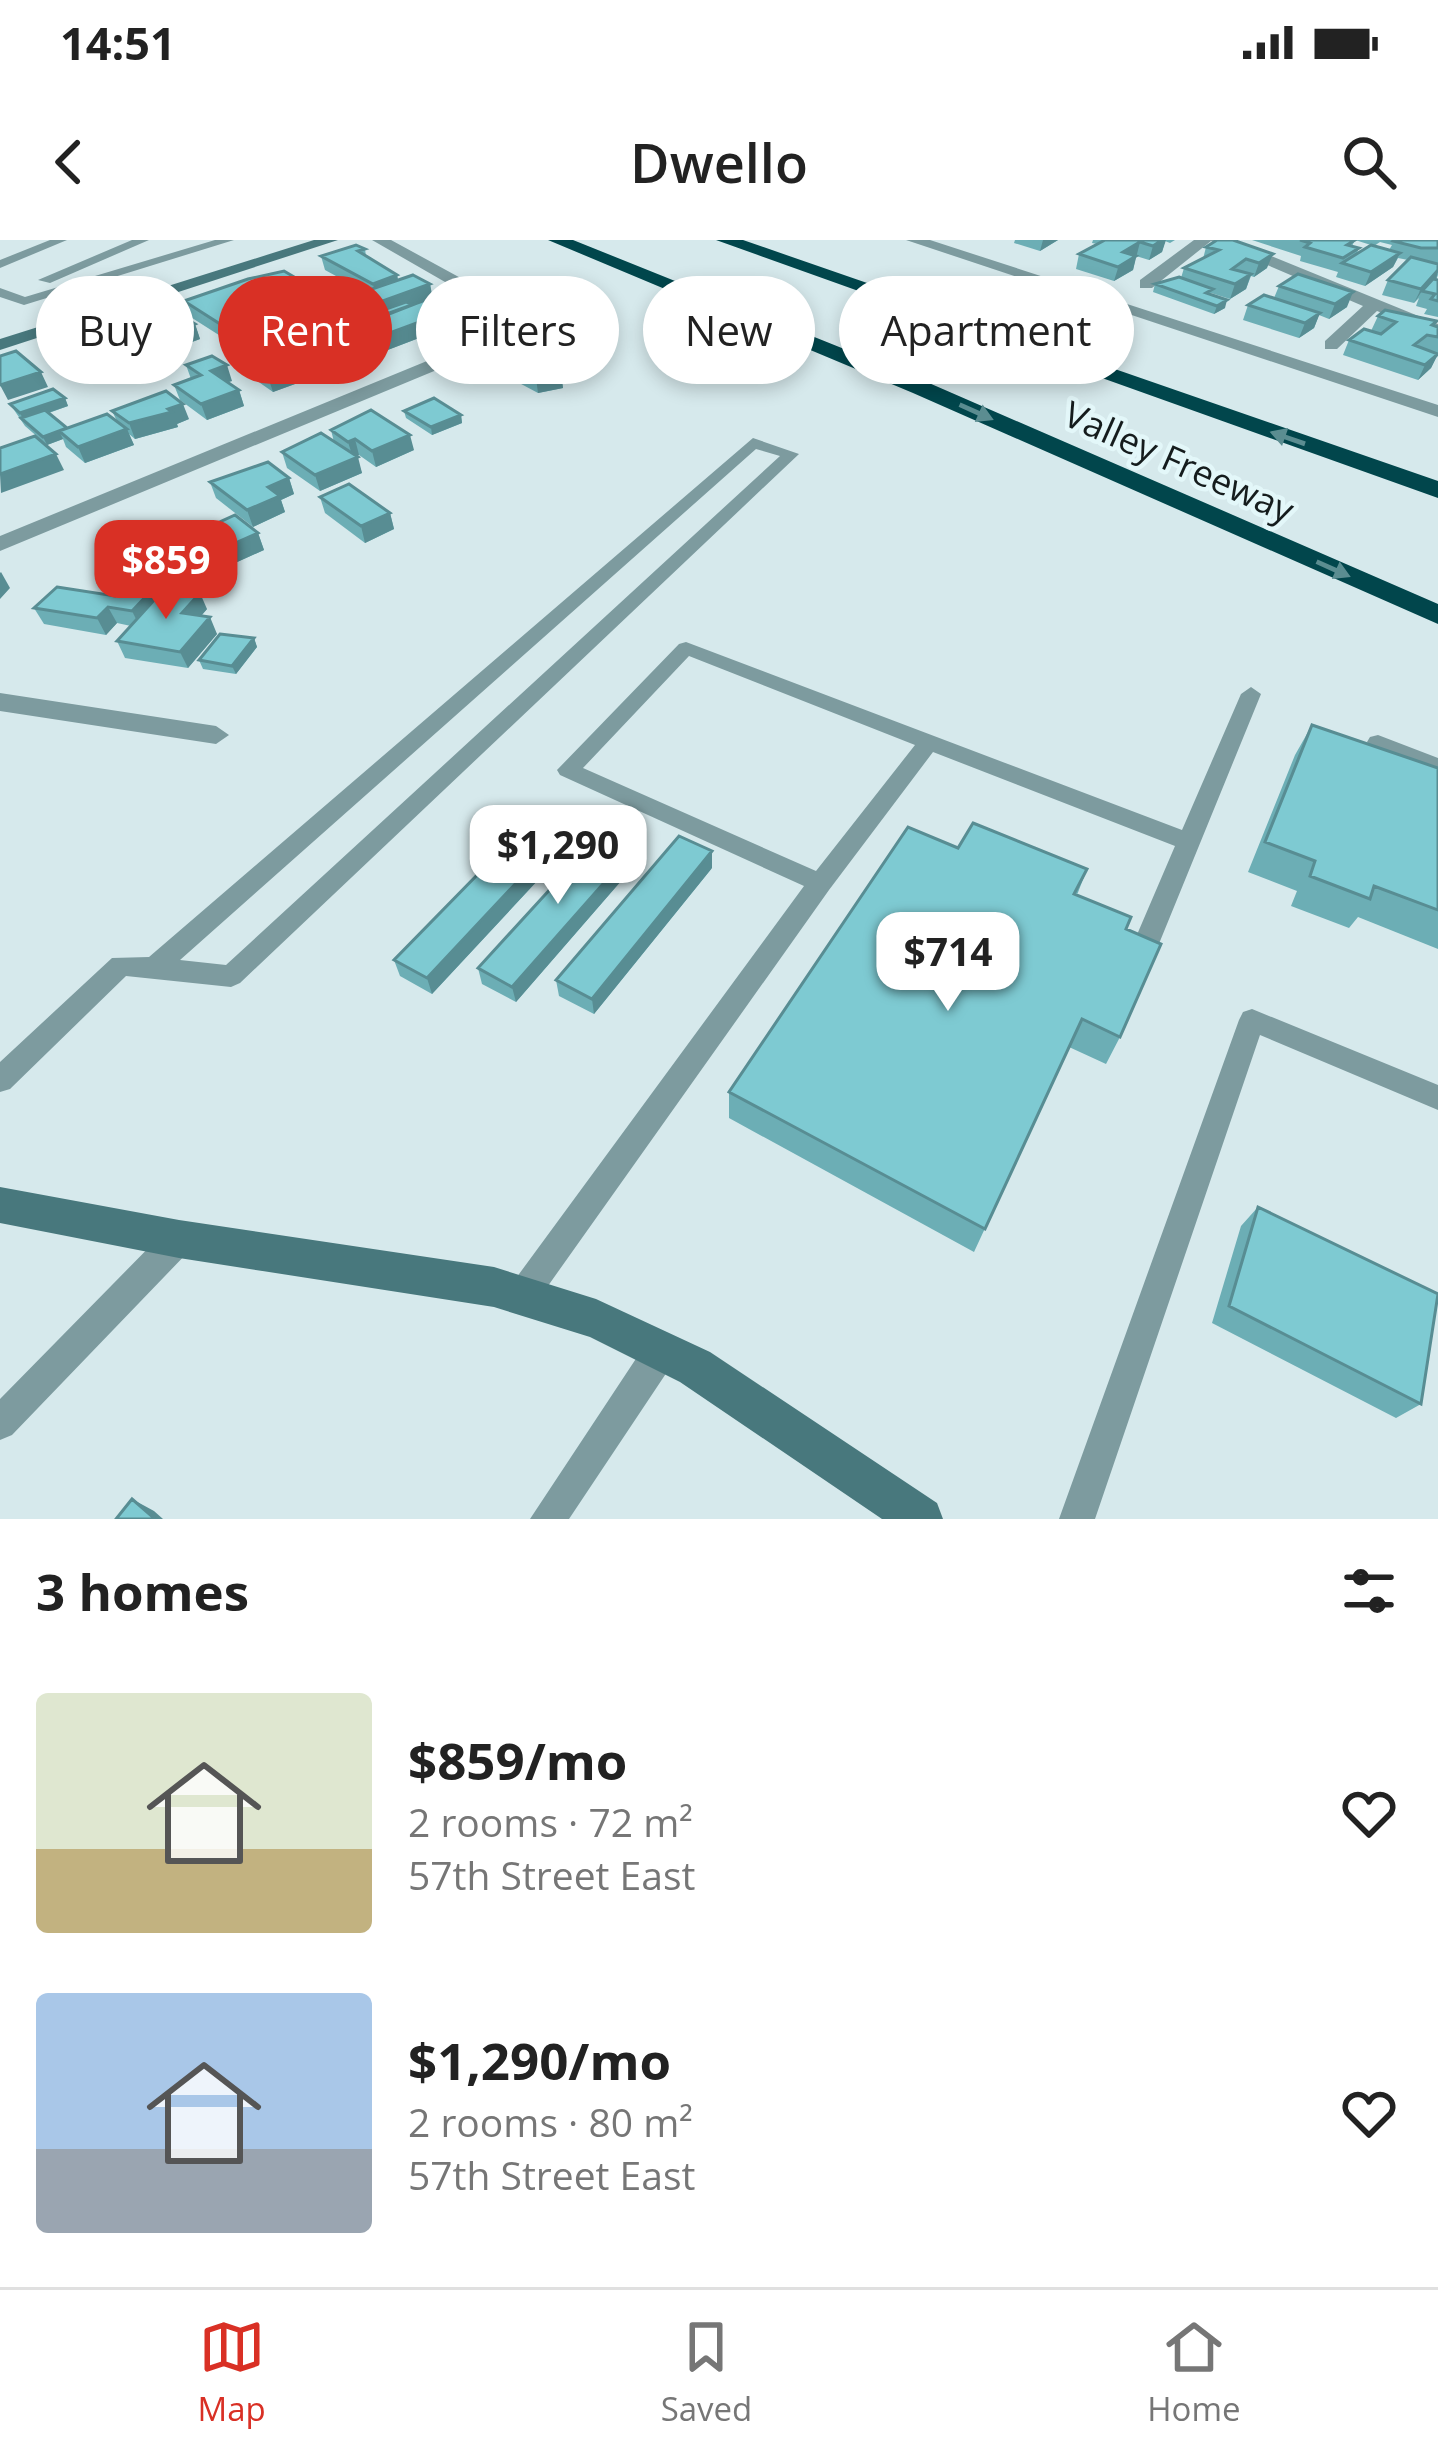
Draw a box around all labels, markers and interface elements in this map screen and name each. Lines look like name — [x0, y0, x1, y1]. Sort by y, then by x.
text: 14:51 — [60, 12, 176, 73]
text: Dwello — [630, 125, 808, 199]
icon: back — [36, 129, 102, 195]
icon: search — [1336, 129, 1402, 195]
chip: Buy — [36, 276, 194, 384]
chip: Rent — [218, 276, 392, 384]
chip: Filters — [416, 276, 619, 384]
chip: New — [643, 276, 815, 384]
chip: Apartment — [839, 276, 1134, 384]
street label: Valley Freeway — [1056, 389, 1303, 535]
one-way arrow — [958, 403, 994, 422]
one-way arrow — [1270, 428, 1306, 446]
pin: $859 — [95, 520, 237, 622]
text: $859 — [121, 532, 211, 585]
one-way arrow — [1316, 559, 1351, 579]
pin: $1,290 — [460, 805, 656, 907]
text: $1,290 — [497, 817, 619, 870]
pin: $714 — [877, 912, 1019, 1014]
text: $714 — [903, 924, 993, 977]
text: 3 homes — [36, 1556, 249, 1626]
icon: filters — [1336, 1558, 1402, 1624]
text: $859/mo — [408, 1725, 627, 1795]
icon: home — [132, 1741, 276, 1885]
icon: heart — [1336, 1780, 1402, 1846]
text: 2 rooms · 72 m² — [408, 1795, 693, 1848]
text: 57th Street East — [408, 1848, 695, 1901]
text: $1,290/mo — [408, 2025, 671, 2095]
icon: home — [132, 2041, 276, 2185]
icon: heart — [1336, 2080, 1402, 2146]
text: 2 rooms · 80 m² — [408, 2095, 693, 2148]
text: 57th Street East — [408, 2148, 695, 2201]
tab: Map — [197, 2314, 266, 2431]
tab: Saved — [661, 2314, 752, 2431]
tab: Home — [1147, 2314, 1241, 2431]

